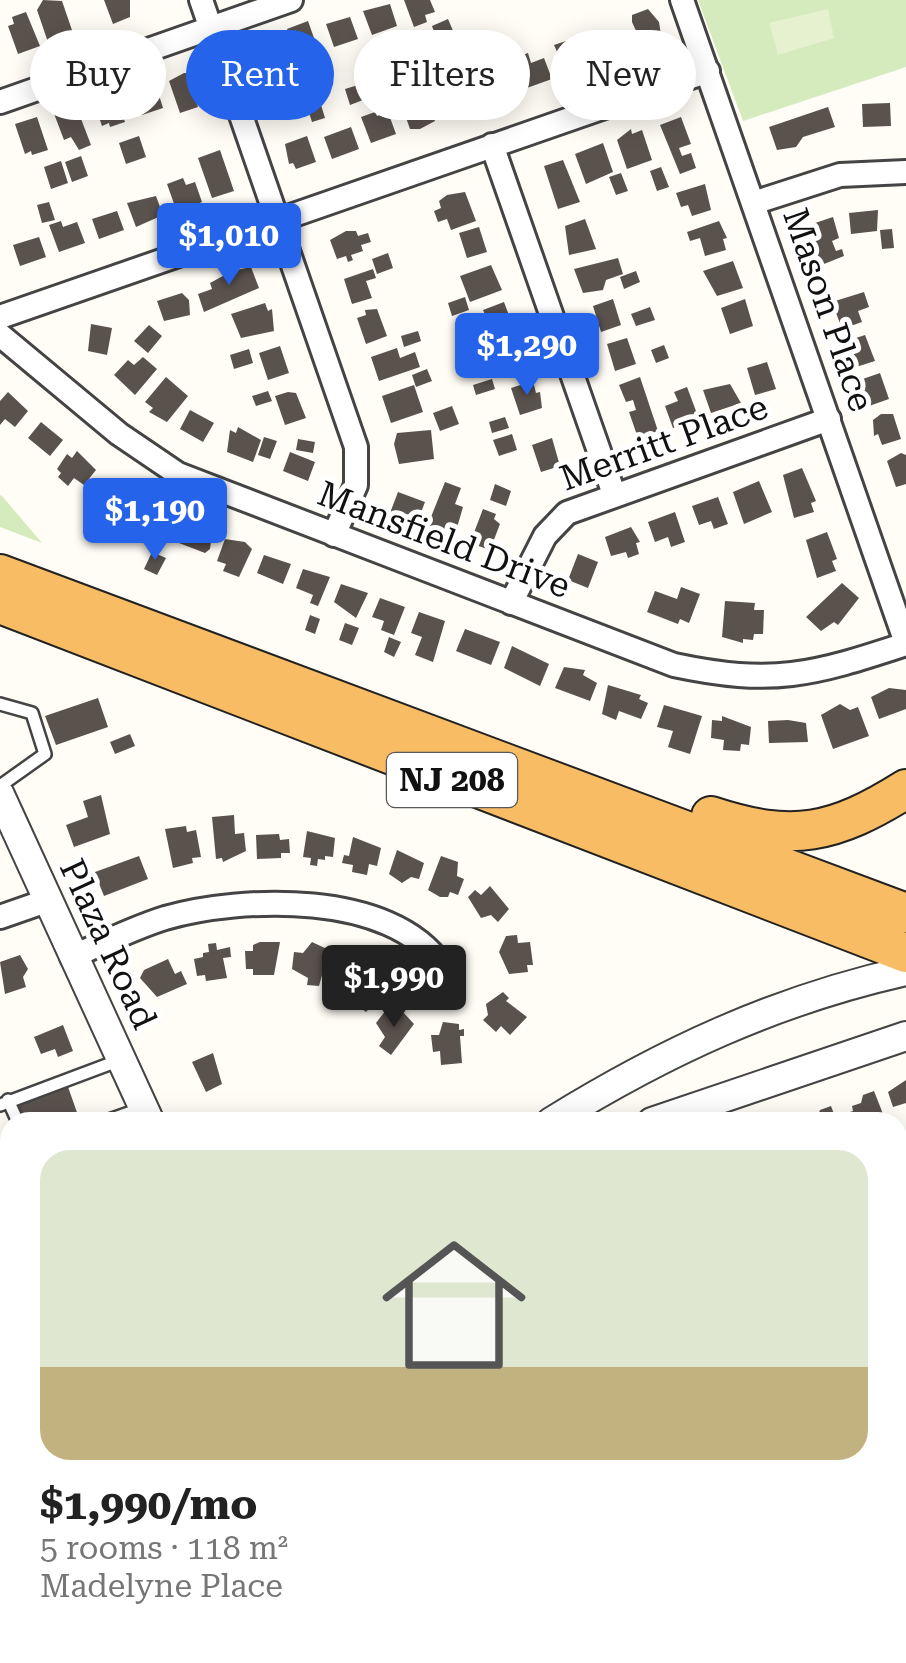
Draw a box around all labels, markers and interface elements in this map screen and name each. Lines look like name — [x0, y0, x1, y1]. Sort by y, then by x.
chip: Buy — [30, 30, 166, 120]
chip: Rent — [186, 30, 334, 120]
chip: Filters — [354, 30, 530, 120]
chip: New — [550, 30, 696, 120]
pin: $1,010 — [148, 203, 310, 288]
street label: Mason Place — [774, 203, 882, 417]
text: $1,010 — [179, 216, 279, 254]
pin: $1,290 — [446, 313, 608, 398]
text: $1,290 — [477, 326, 577, 364]
street label: Merritt Place — [555, 386, 773, 500]
street label: Mansfield Drive — [312, 473, 576, 607]
pin: $1,190 — [74, 478, 236, 563]
text: $1,190 — [105, 491, 205, 529]
road number: NJ 208 — [387, 753, 517, 807]
street label: Plaza Road — [51, 853, 165, 1035]
pin: $1,990 — [313, 945, 475, 1030]
text: $1,990 — [344, 958, 444, 996]
icon: home — [364, 1215, 544, 1395]
text: $1,990/mo — [40, 1480, 257, 1529]
text: 5 rooms · 118 m² — [40, 1529, 288, 1567]
text: Madelyne Place — [40, 1567, 283, 1605]

